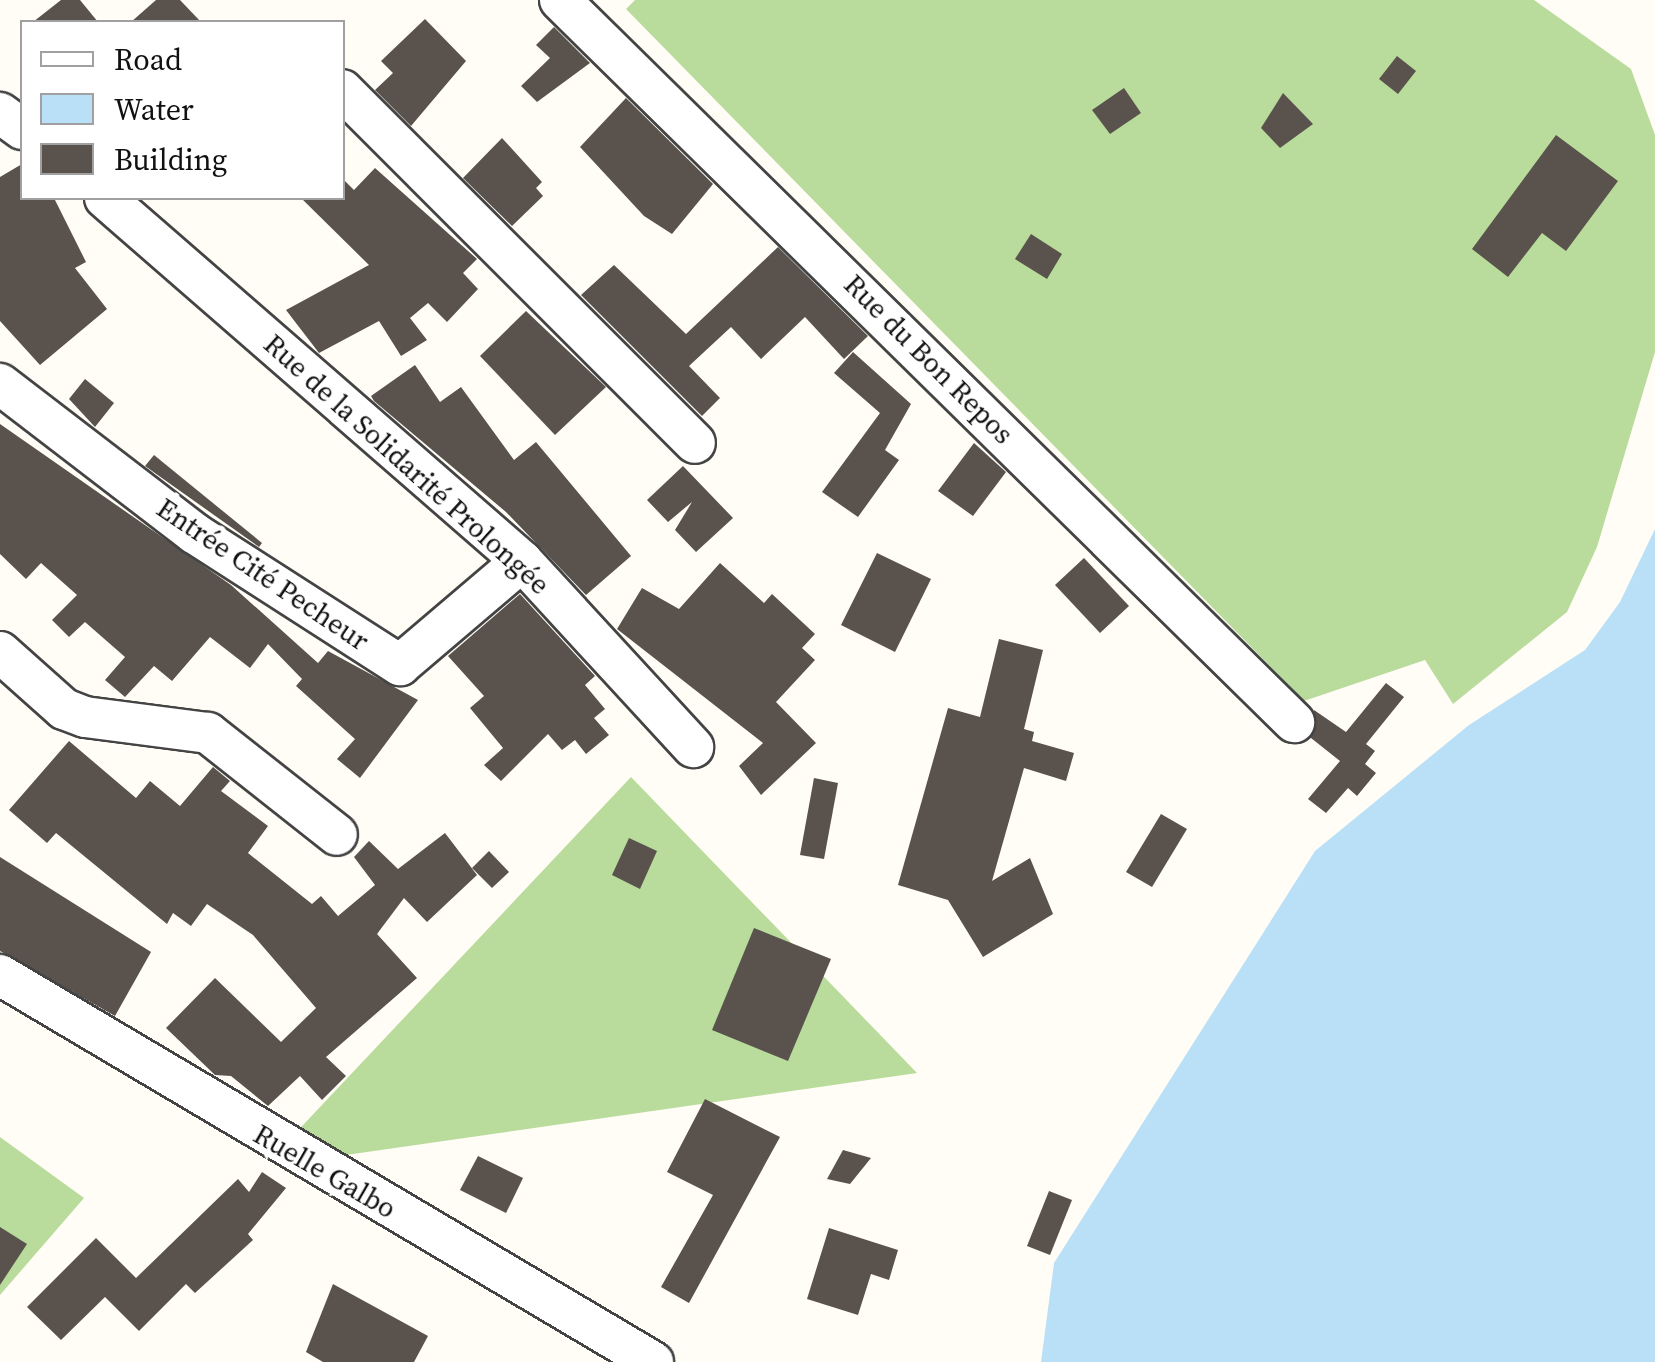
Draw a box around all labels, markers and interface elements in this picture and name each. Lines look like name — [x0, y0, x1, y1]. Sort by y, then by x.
legend — [20, 20, 345, 200]
text: Road — [114, 39, 182, 80]
text: Water — [114, 89, 194, 130]
text: Building — [114, 139, 227, 180]
street label: Rue du Bon Repos — [837, 267, 1021, 451]
street label: Rue de la Solidarité Prolongée — [257, 327, 557, 601]
street label: Entrée Cité Pecheur — [151, 491, 375, 657]
street label: Ruelle Galbo — [248, 1117, 402, 1225]

